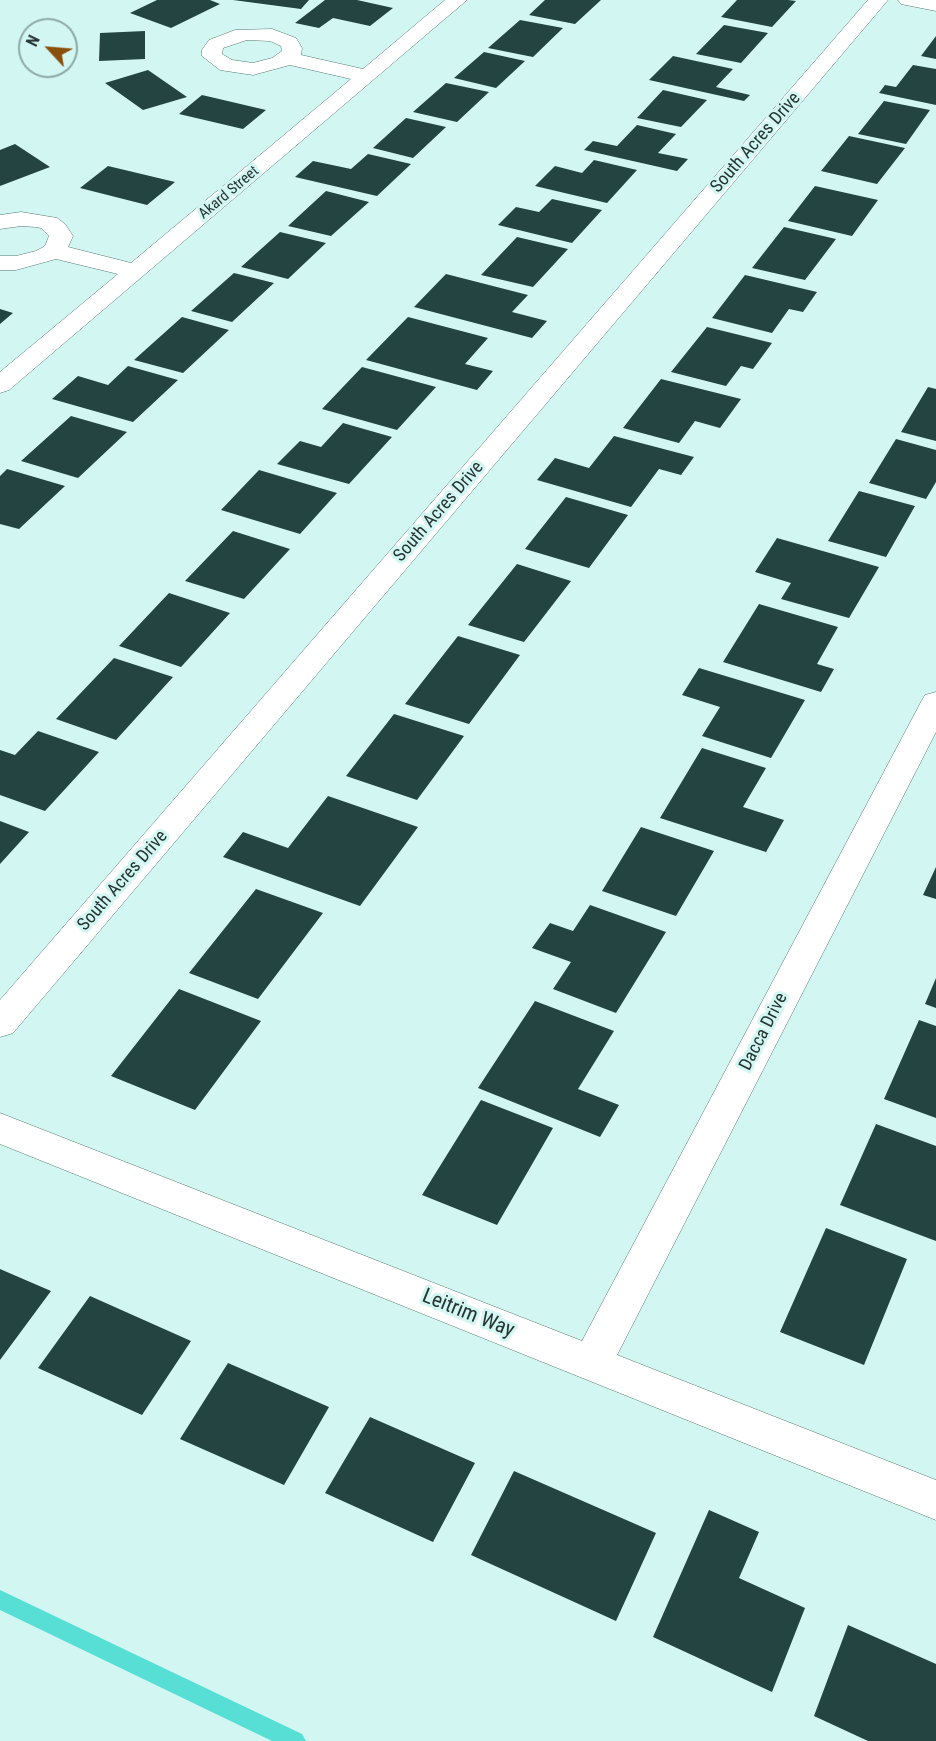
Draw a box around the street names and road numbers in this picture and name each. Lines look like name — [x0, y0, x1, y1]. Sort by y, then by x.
street label: South Acres Drive — [707, 88, 805, 198]
street label: Akard Street — [195, 163, 263, 223]
street label: South Acres Drive — [390, 457, 488, 567]
street label: South Acres Drive — [74, 826, 172, 936]
street label: Dacca Drive — [735, 990, 793, 1074]
street label: Leitrim Way — [418, 1284, 518, 1344]

